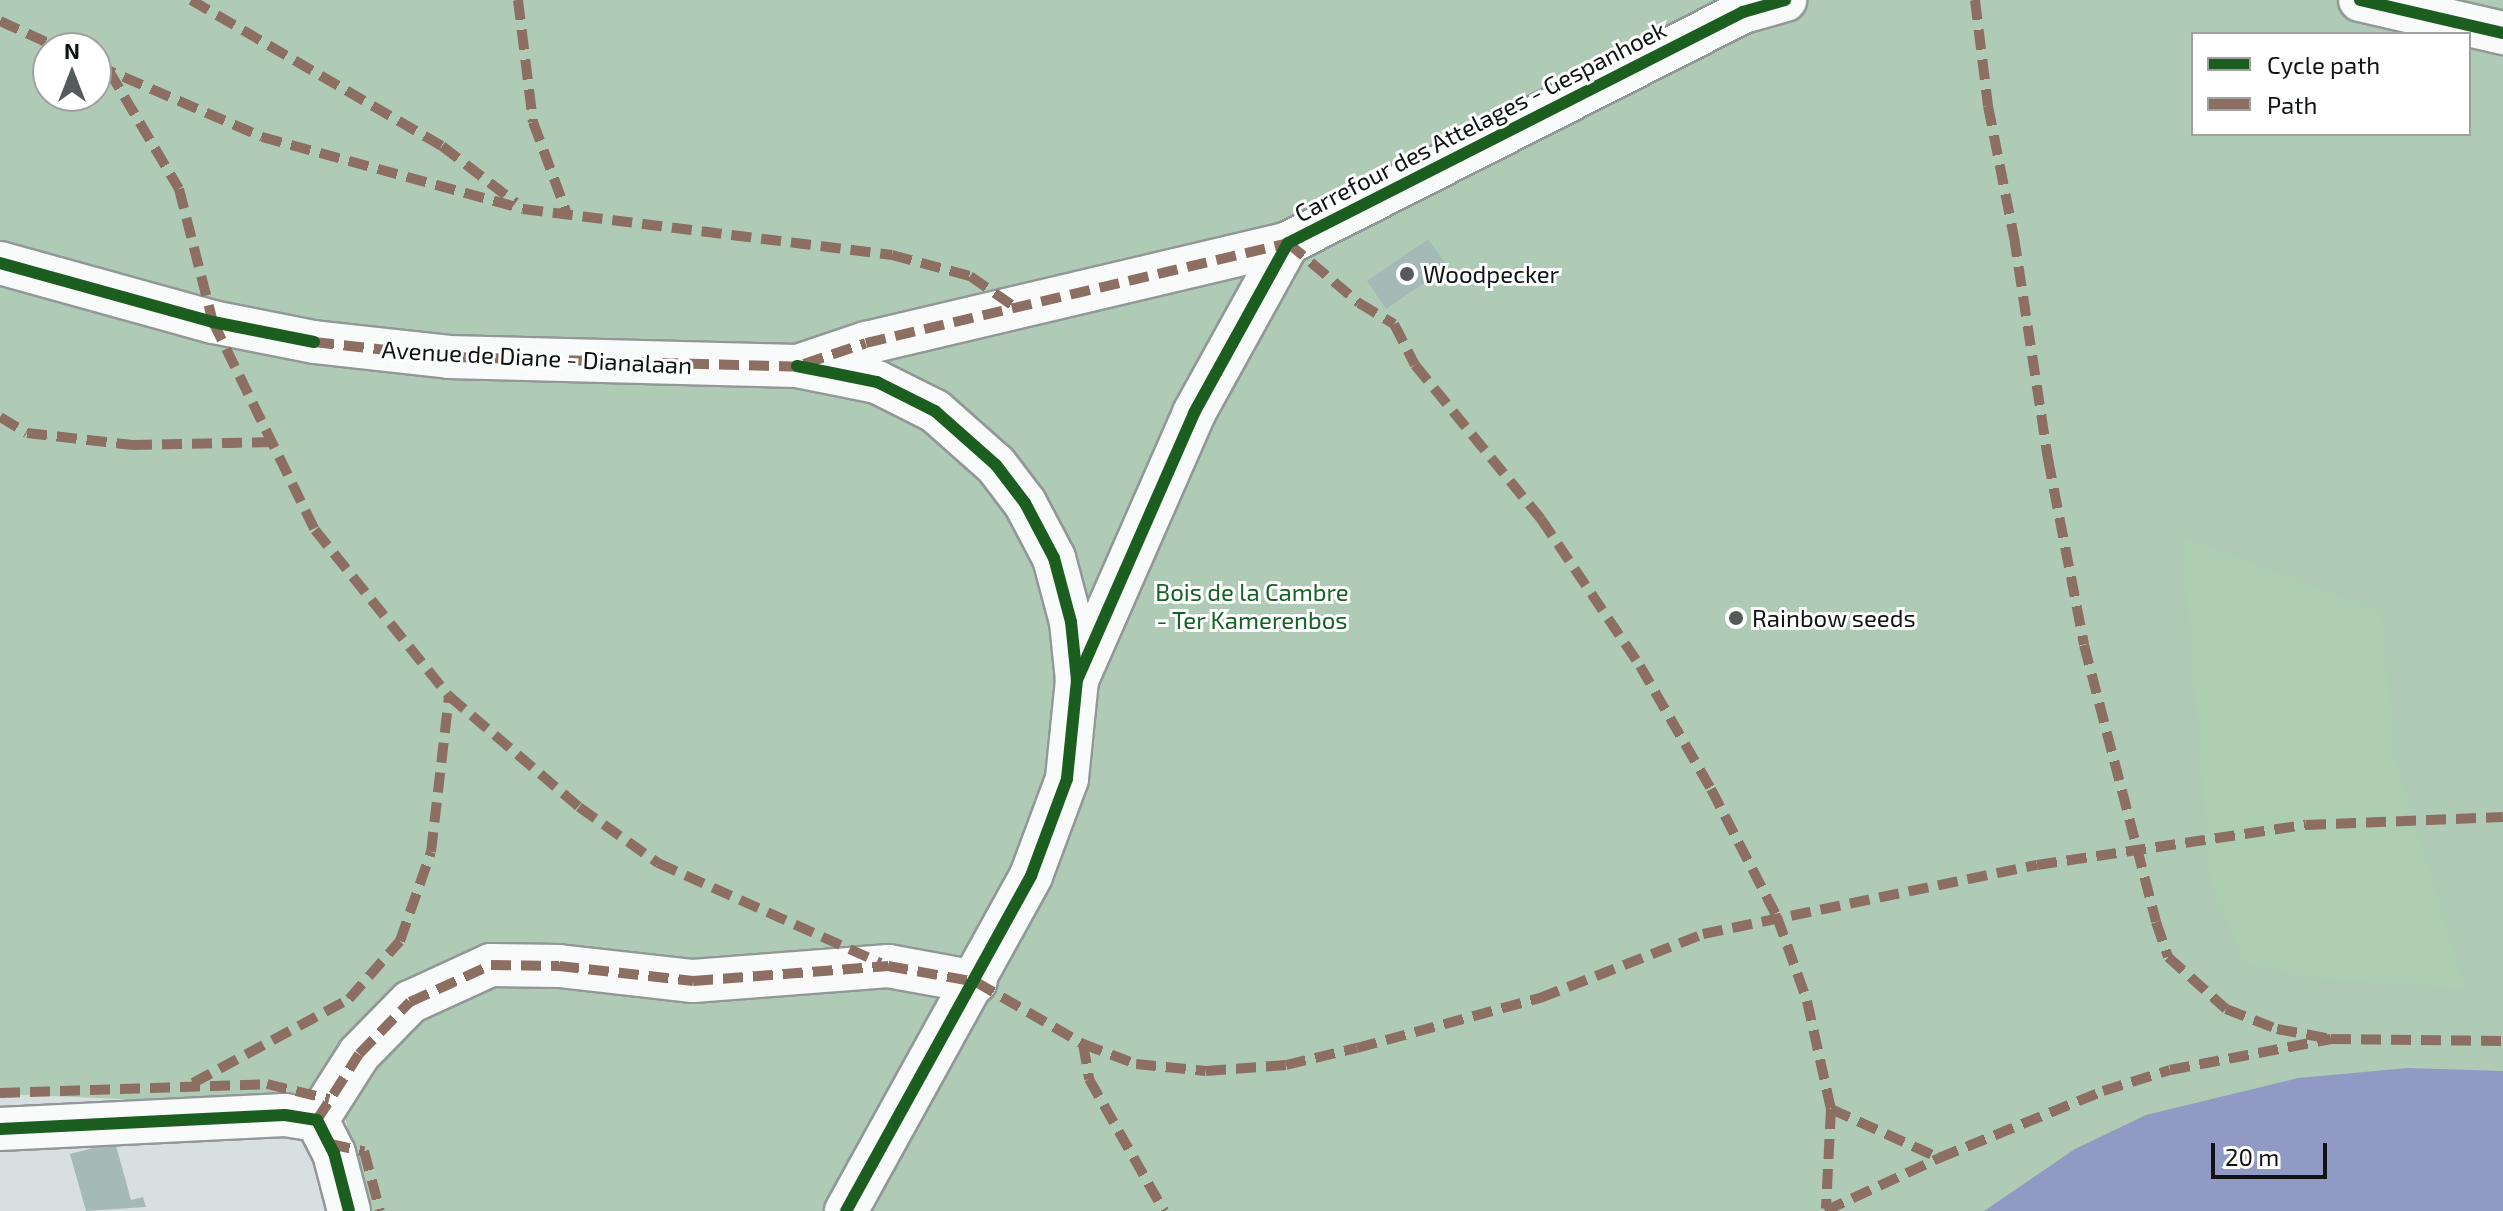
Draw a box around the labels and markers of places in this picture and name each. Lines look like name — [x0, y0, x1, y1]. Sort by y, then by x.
place label: Woodpecker — [1423, 260, 1559, 288]
marker: Woodpecker — [1398, 265, 1416, 283]
place label: Rainbow seeds — [1752, 604, 1916, 632]
marker: Rainbow seeds — [1727, 609, 1745, 627]

